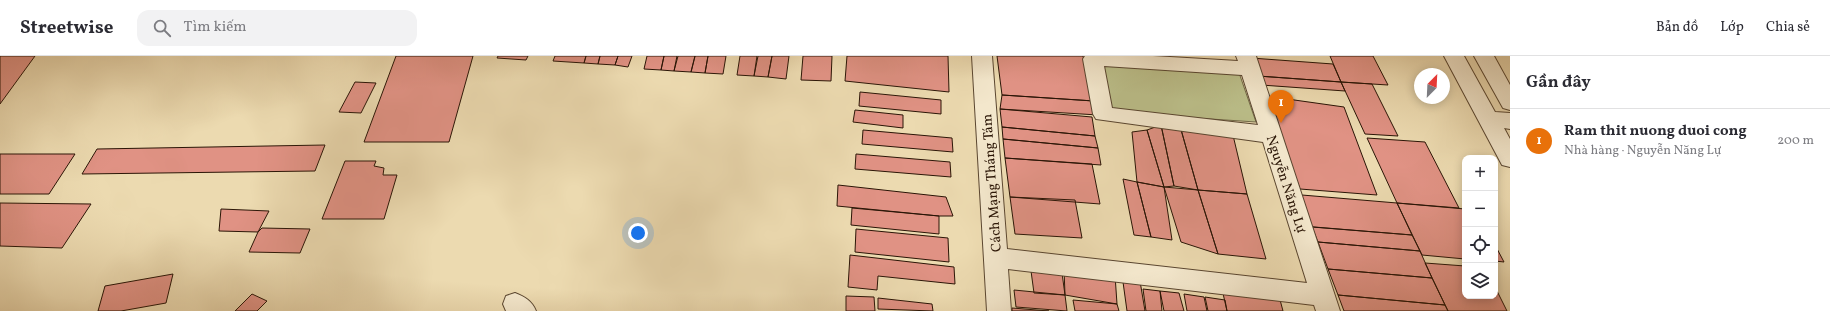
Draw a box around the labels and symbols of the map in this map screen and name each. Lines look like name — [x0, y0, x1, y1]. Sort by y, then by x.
north arrow — [1414, 68, 1450, 104]
pin: 1 — [1268, 90, 1294, 123]
street label: Cách Mạng Tháng Tám — [978, 113, 1007, 253]
street label: Nguyễn Năng Lự — [1261, 133, 1310, 236]
your location — [628, 223, 648, 243]

